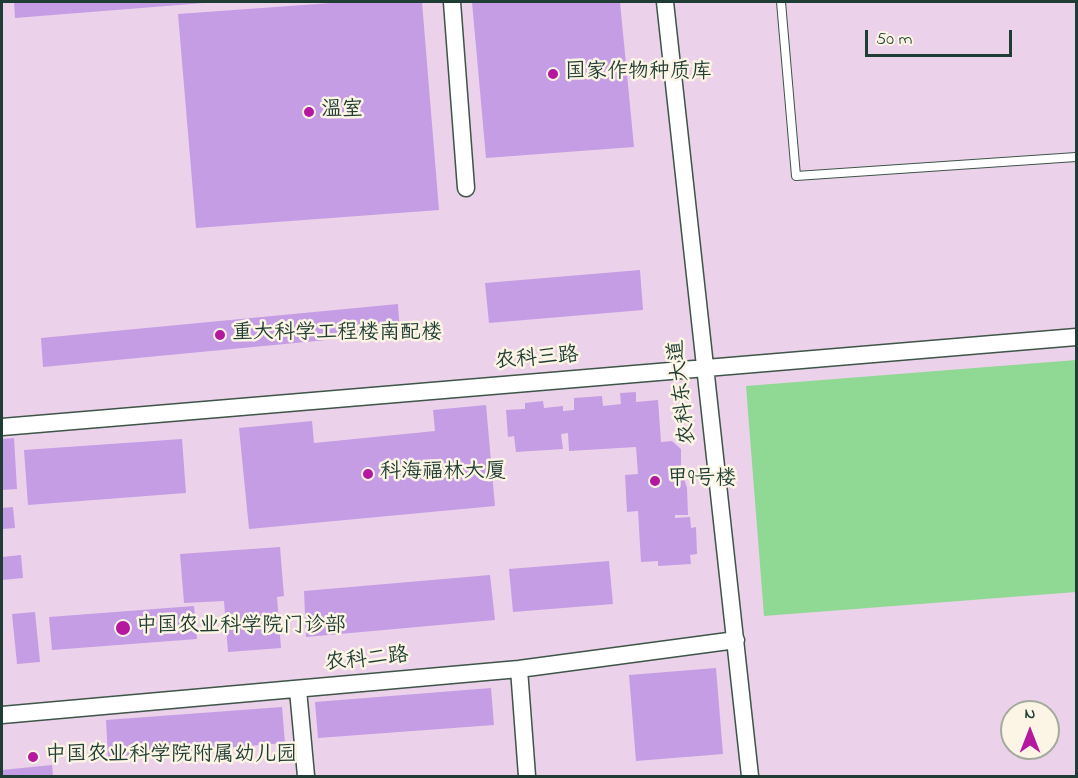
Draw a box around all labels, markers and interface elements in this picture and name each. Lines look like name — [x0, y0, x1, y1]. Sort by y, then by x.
scale bar — [868, 18, 1015, 56]
text: 50 m — [876, 27, 913, 53]
place label: 国家作物种质库 — [565, 61, 712, 87]
marker: 国家作物种质库 — [546, 67, 560, 81]
place label: 温室 — [321, 99, 363, 125]
marker: 温室 — [302, 105, 316, 119]
place label: 重大科学工程楼南配楼 — [232, 322, 442, 348]
marker: 重大科学工程楼南配楼 — [213, 328, 227, 342]
street label: 农科东大道 — [665, 338, 703, 446]
street label: 农科三路 — [494, 344, 580, 376]
place label: 科海福林大厦 — [380, 461, 506, 487]
marker: 科海福林大厦 — [361, 467, 375, 481]
place label: 甲9号楼 — [667, 468, 736, 494]
marker: 甲9号楼 — [648, 474, 662, 488]
place label: 中国农业科学院门诊部 — [136, 615, 346, 641]
marker: 中国农业科学院门诊部 — [114, 619, 132, 637]
street label: 农科二路 — [324, 644, 410, 678]
north arrow — [1000, 700, 1060, 760]
text: N — [1025, 702, 1035, 726]
place label: 中国农业科学院附属幼儿园 — [45, 744, 297, 770]
marker: 中国农业科学院附属幼儿园 — [26, 750, 40, 764]

